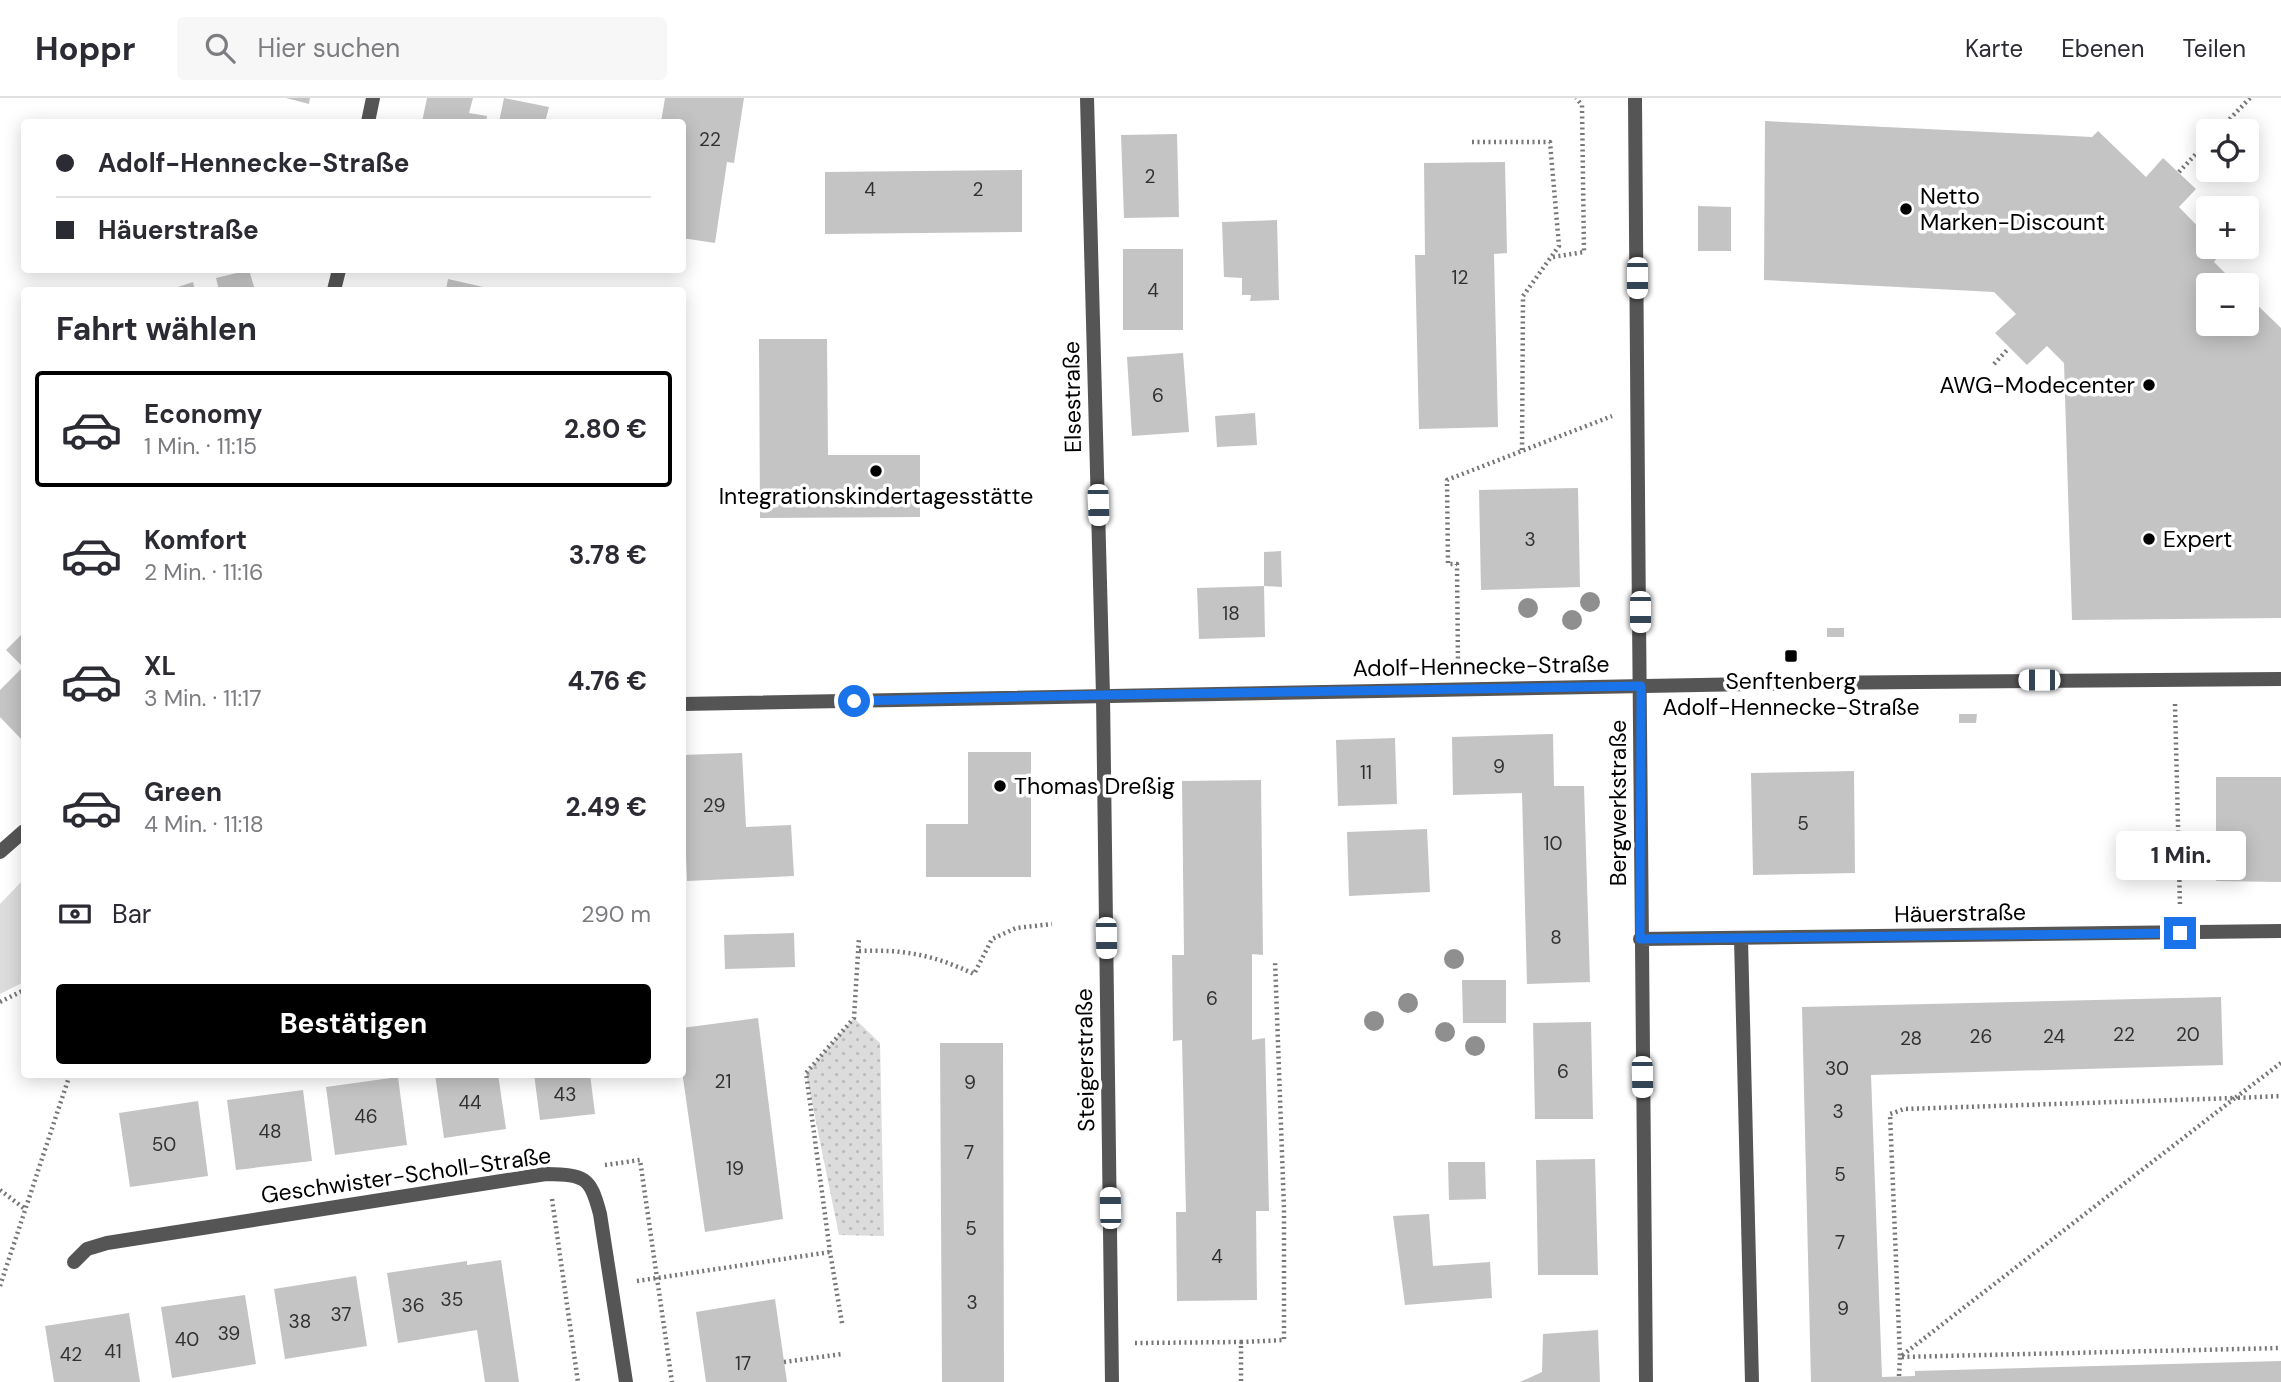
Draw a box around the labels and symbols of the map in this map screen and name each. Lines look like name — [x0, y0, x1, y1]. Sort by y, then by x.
house number: 22 — [699, 127, 721, 152]
house number: 2 — [1145, 164, 1156, 189]
house number: 4 — [864, 177, 876, 202]
house number: 2 — [973, 177, 984, 202]
place label: Netto Marken-Discount — [1920, 181, 2105, 237]
marker: Netto Marken-Discount — [1898, 201, 1914, 217]
car — [1627, 257, 1648, 299]
house number: 12 — [1452, 265, 1468, 290]
house number: 4 — [1147, 278, 1159, 303]
street label: Elsestraße — [1056, 341, 1088, 453]
place label: AWG-Modecenter — [1940, 370, 2135, 400]
marker: AWG-Modecenter — [2141, 377, 2157, 393]
house number: 6 — [1152, 383, 1164, 408]
marker: Integrationskindertagesstätte — [868, 463, 884, 479]
place label: Integrationskindertagesstätte — [719, 481, 1033, 511]
car — [1087, 484, 1110, 526]
place label: Expert — [2163, 524, 2232, 554]
house number: 3 — [1524, 527, 1536, 552]
marker: Expert — [2141, 531, 2157, 547]
car — [1630, 591, 1651, 633]
house number: 18 — [1222, 601, 1240, 626]
marker: Senftenberg Adolf-Hennecke-Straße — [1783, 648, 1799, 664]
street label: Adolf-Hennecke-Straße — [1352, 649, 1610, 683]
place label: Senftenberg Adolf-Hennecke-Straße — [1662, 666, 1920, 722]
car — [2019, 670, 2061, 691]
route start — [838, 685, 870, 717]
street label: Bergwerkstraße — [1603, 720, 1633, 886]
house number: 9 — [1493, 754, 1505, 779]
house number: 11 — [1360, 760, 1372, 785]
place label: Thomas Dreßig — [1014, 771, 1175, 801]
marker: Thomas Dreßig — [992, 778, 1008, 794]
house number: 29 — [703, 793, 725, 818]
house number: 5 — [1797, 811, 1809, 836]
house number: 10 — [1544, 831, 1562, 856]
callout: 1 Min. — [2115, 832, 2245, 880]
street label: Häuerstraße — [1894, 897, 2026, 929]
car — [1096, 917, 1117, 959]
route end — [2164, 917, 2196, 949]
house number: 8 — [1550, 925, 1562, 950]
house number: 6 — [1206, 986, 1218, 1011]
street label: Steigerstraße — [1069, 988, 1101, 1132]
house number: 22 — [2113, 1022, 2135, 1047]
house number: 20 — [2176, 1022, 2200, 1047]
house number: 26 — [1970, 1024, 1992, 1049]
house number: 24 — [2043, 1024, 2065, 1049]
house number: 28 — [1900, 1026, 1922, 1051]
car — [1632, 1056, 1653, 1098]
house number: 30 — [1825, 1056, 1849, 1081]
house number: 6 — [1557, 1059, 1569, 1084]
house number: 21 — [715, 1069, 731, 1094]
house number: 9 — [964, 1070, 976, 1095]
house number: 43 — [554, 1082, 576, 1107]
house number: 44 — [458, 1090, 482, 1115]
house number: 3 — [1832, 1099, 1844, 1124]
house number: 46 — [354, 1104, 378, 1129]
house number: 48 — [258, 1119, 282, 1144]
house number: 50 — [152, 1132, 176, 1157]
street label: Geschwister-Scholl-Straße — [259, 1140, 553, 1210]
house number: 7 — [964, 1140, 974, 1165]
house number: 19 — [726, 1156, 744, 1181]
house number: 5 — [1834, 1162, 1846, 1187]
car — [1100, 1187, 1121, 1229]
house number: 5 — [965, 1216, 977, 1241]
house number: 7 — [1835, 1230, 1845, 1255]
house number: 4 — [1211, 1244, 1223, 1269]
house number: 35 — [441, 1287, 463, 1312]
house number: 3 — [966, 1290, 978, 1315]
house number: 36 — [401, 1293, 425, 1318]
house number: 9 — [1837, 1296, 1849, 1321]
house number: 37 — [330, 1302, 352, 1327]
house number: 38 — [289, 1309, 311, 1334]
house number: 39 — [218, 1321, 240, 1346]
house number: 40 — [175, 1327, 199, 1352]
house number: 41 — [104, 1339, 122, 1364]
house number: 42 — [60, 1342, 82, 1367]
house number: 17 — [735, 1351, 751, 1376]

